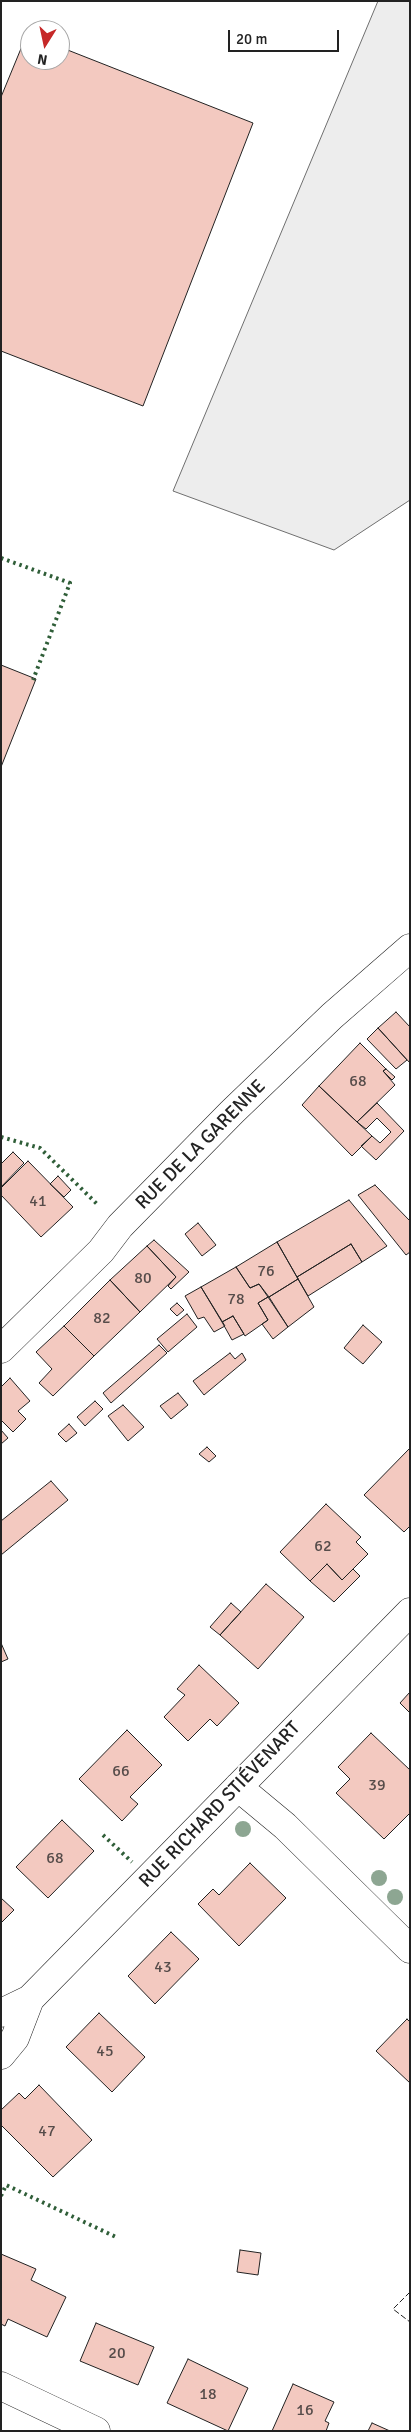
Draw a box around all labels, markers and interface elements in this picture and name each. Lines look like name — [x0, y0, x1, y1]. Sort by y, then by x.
north arrow — [20, 20, 70, 70]
scale bar — [231, 20, 342, 52]
text: 20 m — [236, 30, 267, 48]
text: N — [36, 50, 49, 68]
house number: 68 — [349, 1072, 367, 1092]
street label: RUE DE LA GARENNE — [131, 1075, 271, 1215]
house number: 41 — [29, 1192, 47, 1212]
house number: 76 — [257, 1262, 275, 1282]
house number: 80 — [134, 1269, 152, 1289]
house number: 78 — [227, 1290, 245, 1310]
house number: 82 — [93, 1309, 111, 1329]
house number: 62 — [314, 1537, 332, 1557]
street label: RUE RICHARD STIÉVENART — [135, 1717, 305, 1893]
house number: 66 — [112, 1762, 130, 1782]
house number: 39 — [368, 1776, 386, 1796]
house number: 68 — [46, 1849, 64, 1869]
house number: 43 — [154, 1958, 172, 1978]
house number: 45 — [96, 2042, 114, 2062]
house number: 47 — [38, 2122, 56, 2142]
house number: 20 — [108, 2344, 126, 2364]
house number: 18 — [199, 2385, 217, 2405]
house number: 16 — [296, 2401, 314, 2421]

